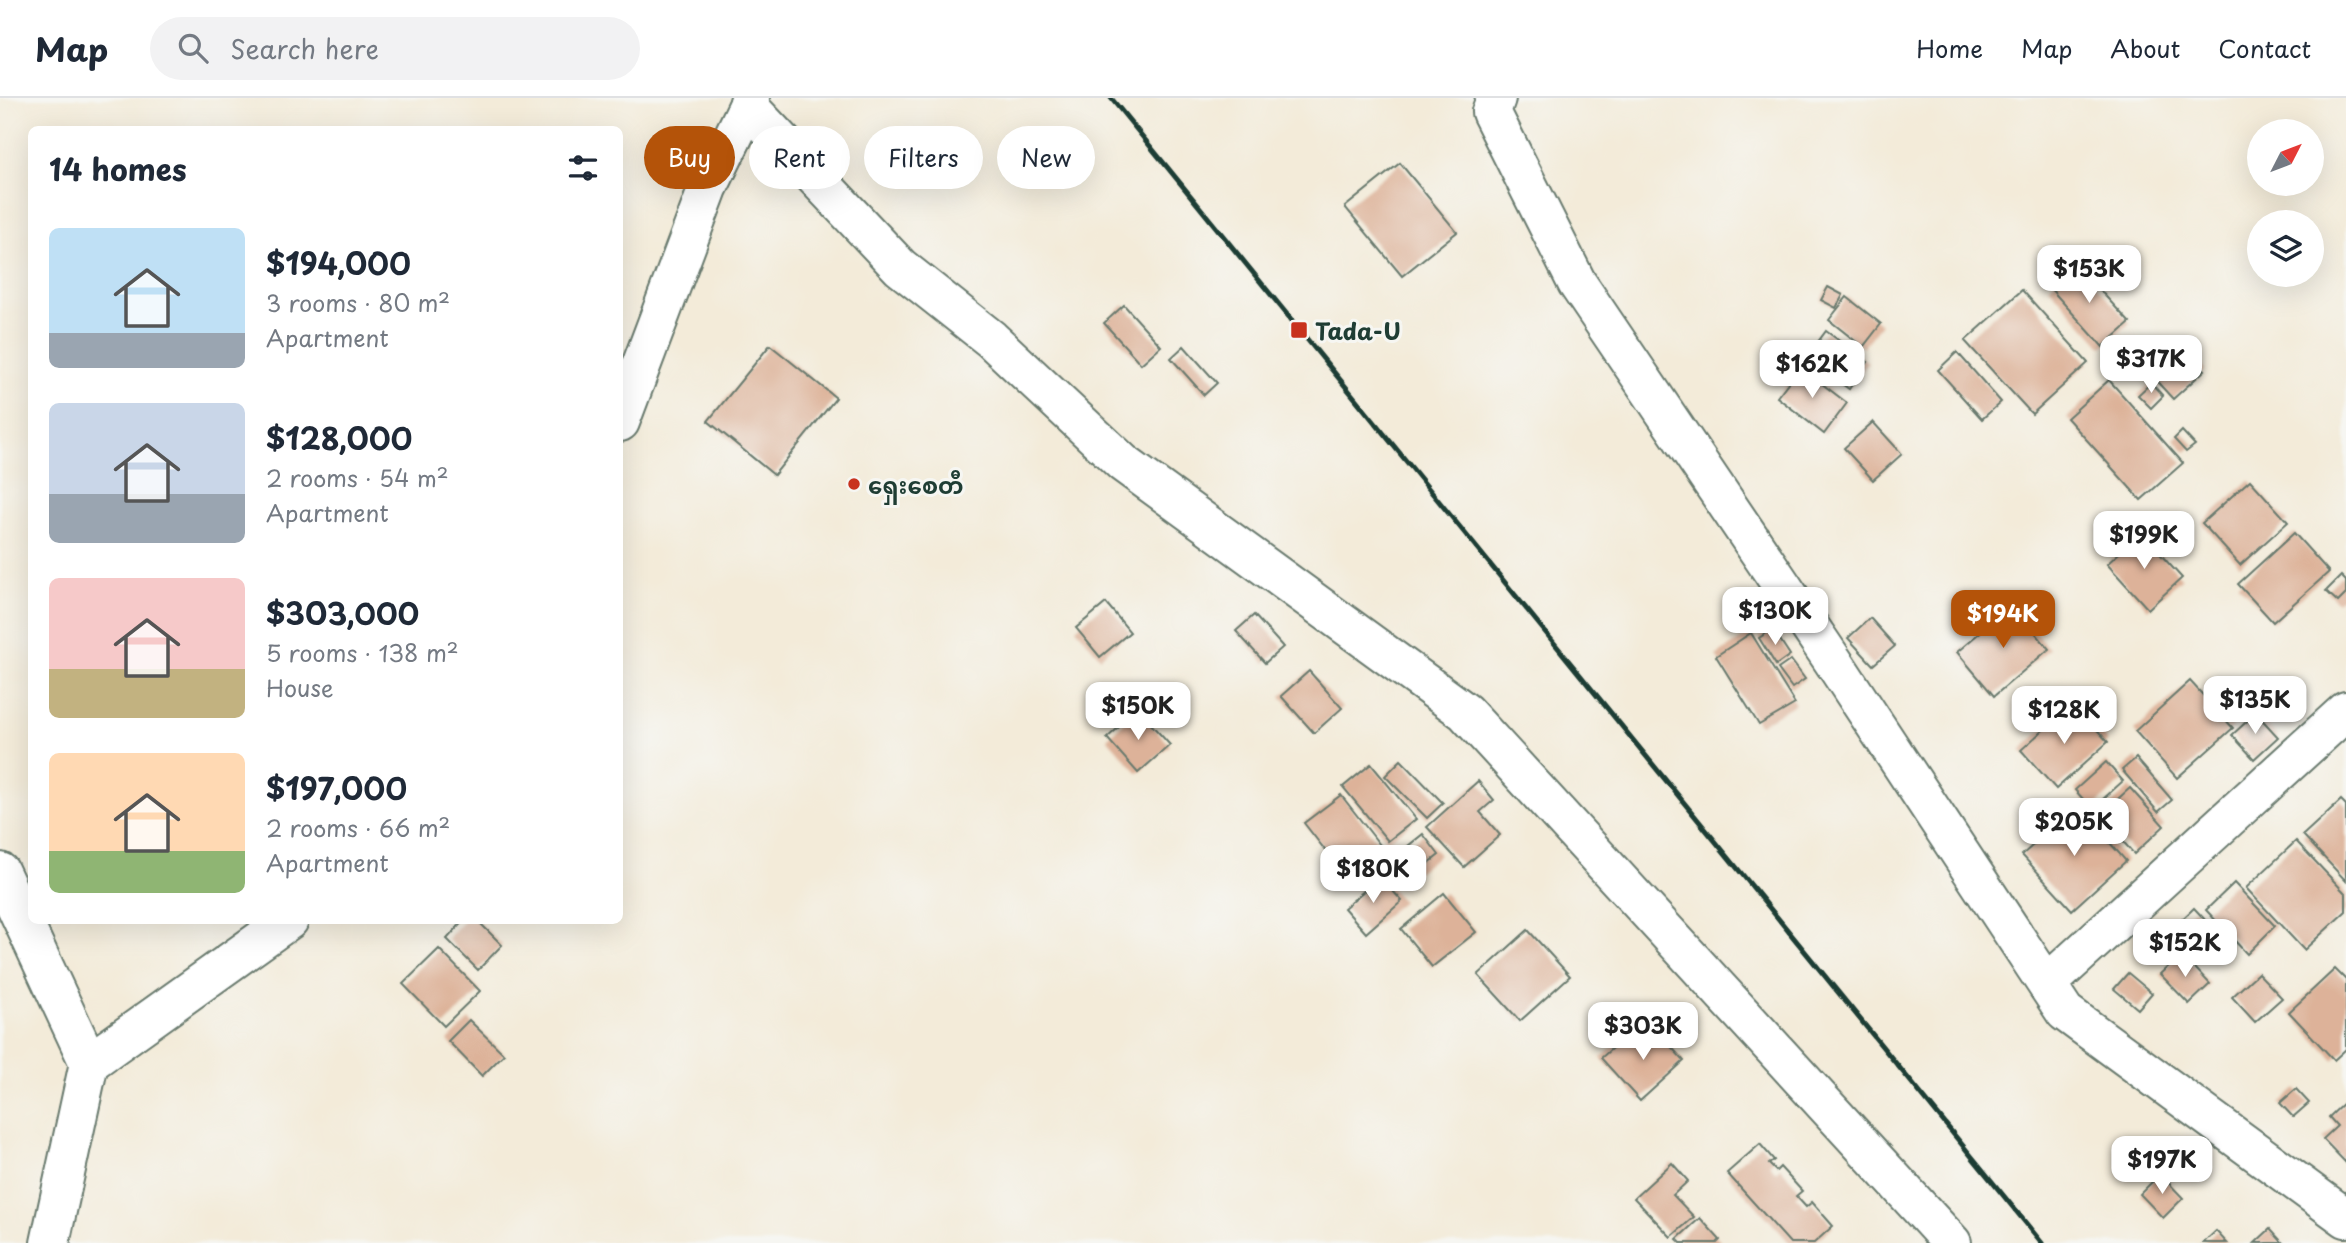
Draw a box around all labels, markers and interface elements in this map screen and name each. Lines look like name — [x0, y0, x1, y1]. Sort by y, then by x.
search box — [150, 17, 640, 80]
text: Map — [35, 23, 108, 73]
icon: search — [174, 29, 212, 67]
text: Search here — [230, 29, 379, 68]
text: Home — [1916, 30, 1983, 66]
text: Map — [2021, 30, 2072, 66]
text: About — [2110, 30, 2180, 66]
text: Contact — [2218, 30, 2311, 66]
north arrow — [2247, 119, 2324, 196]
map controls — [2247, 119, 2324, 287]
chip: Buy — [644, 126, 735, 189]
chip: Rent — [749, 126, 850, 189]
chip: Filters — [864, 126, 983, 189]
chip: New — [997, 126, 1095, 189]
text: 14 homes — [49, 146, 187, 191]
icon: filters — [564, 149, 602, 187]
button: layers — [2247, 210, 2324, 287]
text: $194,000 — [266, 240, 411, 285]
pin: $153K — [2040, 246, 2138, 305]
text: $153K — [2053, 250, 2125, 285]
icon: home — [105, 256, 189, 340]
text: 3 rooms · 80 m² — [266, 285, 450, 320]
place label: Tada-U — [1315, 313, 1401, 348]
text: Apartment — [266, 320, 389, 355]
marker: Tada-U — [1289, 320, 1309, 340]
pin: $317K — [2102, 336, 2200, 395]
text: $317K — [2116, 340, 2186, 375]
pin: $162K — [1763, 341, 1861, 400]
text: $162K — [1776, 345, 1848, 380]
text: $128,000 — [266, 415, 412, 460]
icon: home — [105, 431, 189, 515]
text: 2 rooms · 54 m² — [266, 460, 449, 495]
place label: ရှေးစေတီ — [868, 467, 964, 505]
marker: ရှေးစေတီ — [846, 476, 862, 492]
text: Apartment — [266, 495, 389, 530]
pin: $199K — [2095, 512, 2193, 571]
text: $199K — [2109, 516, 2179, 551]
pin: $130K — [1726, 588, 1824, 647]
text: $303,000 — [266, 590, 419, 635]
pin: $194K — [1954, 590, 2052, 650]
text: $130K — [1738, 592, 1812, 627]
text: $194K — [1967, 595, 2039, 630]
icon: home — [105, 606, 189, 690]
text: 5 rooms · 138 m² — [266, 635, 459, 670]
text: House — [266, 670, 333, 705]
pin: $135K — [2206, 676, 2304, 736]
text: $135K — [2219, 681, 2291, 716]
pin: $150K — [1089, 682, 1187, 742]
pin: $128K — [2015, 686, 2113, 746]
text: $150K — [1102, 687, 1174, 722]
text: $128K — [2028, 691, 2100, 726]
text: $197,000 — [266, 765, 407, 810]
icon: home — [105, 781, 189, 865]
pin: $205K — [2025, 798, 2123, 858]
text: $205K — [2035, 803, 2113, 838]
text: 2 rooms · 66 m² — [266, 810, 450, 845]
text: Apartment — [266, 845, 389, 880]
pin: $180K — [1324, 846, 1422, 905]
text: $180K — [1336, 850, 1410, 885]
pin: $152K — [2136, 920, 2234, 979]
text: $152K — [2149, 924, 2221, 959]
pin: $303K — [1594, 1002, 1692, 1062]
text: $303K — [1604, 1007, 1682, 1042]
pin: $197K — [2113, 1136, 2211, 1196]
text: $197K — [2127, 1141, 2197, 1176]

